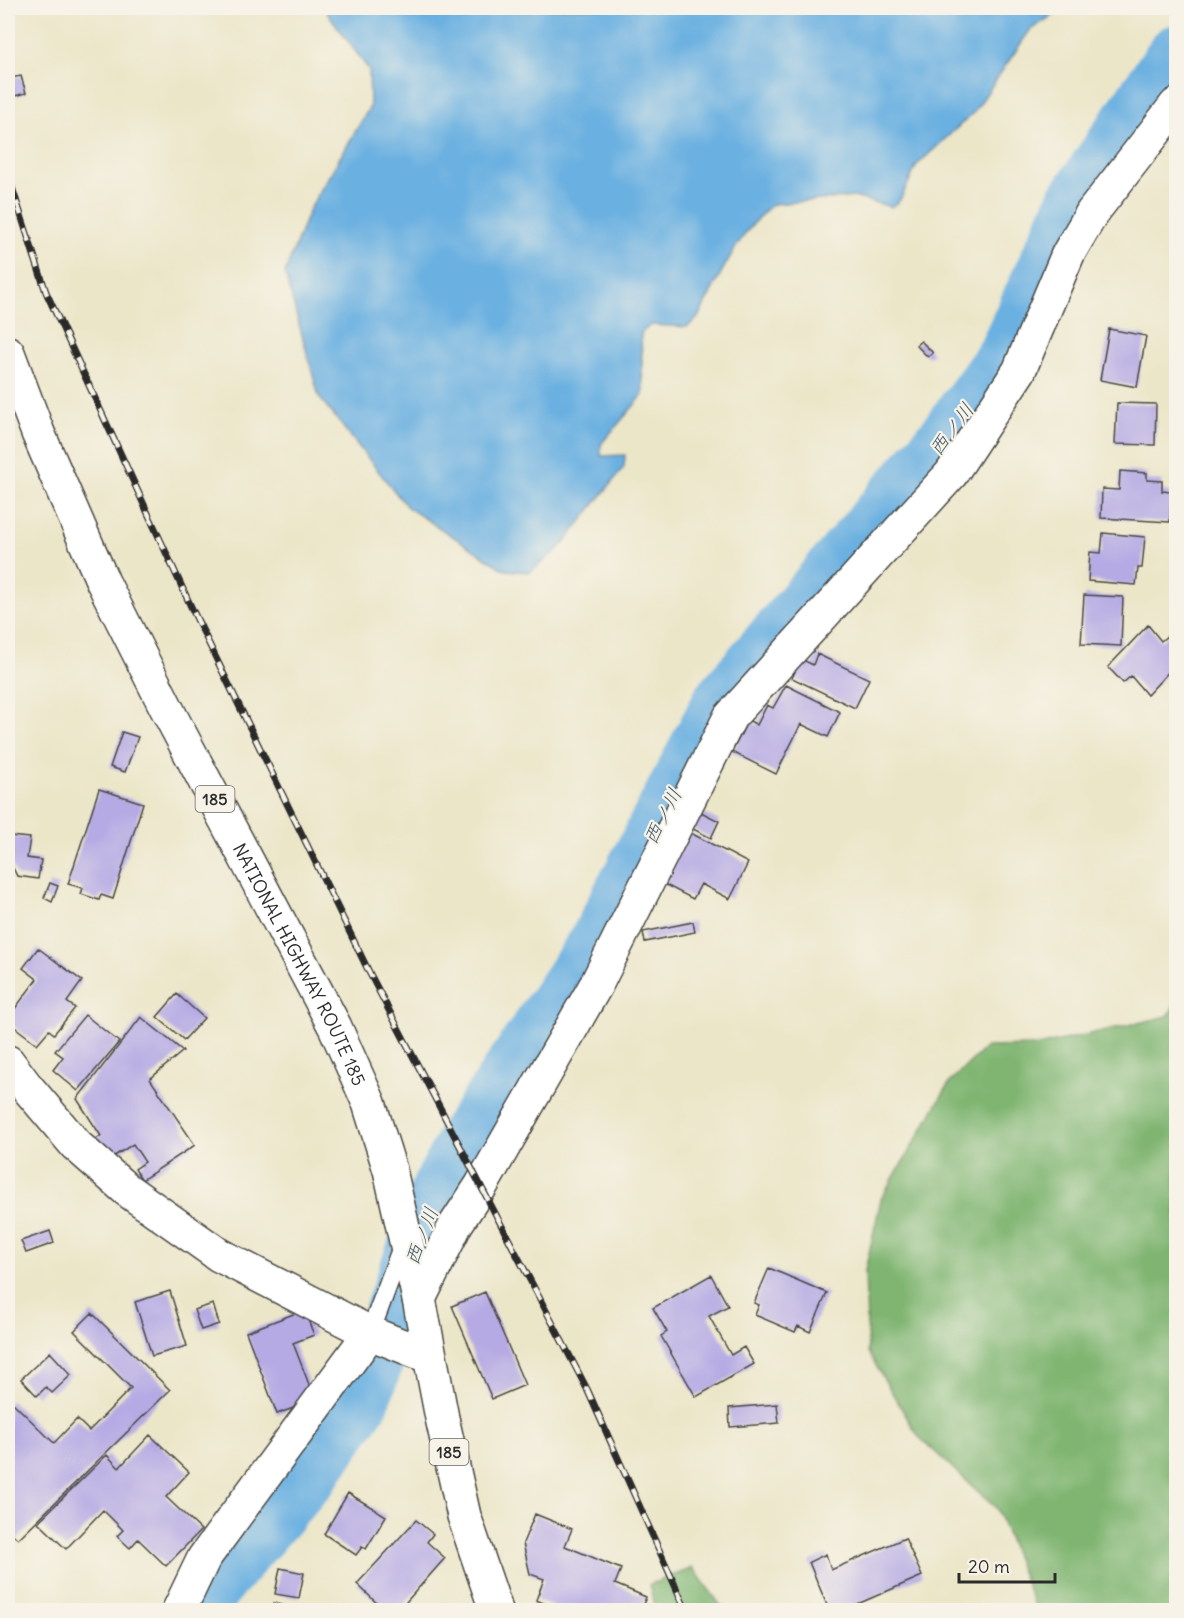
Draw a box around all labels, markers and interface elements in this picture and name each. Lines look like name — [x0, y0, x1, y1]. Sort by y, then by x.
water label: 西ノ川 — [923, 398, 979, 460]
water label: 西ノ川 — [637, 784, 687, 848]
road number: 185 — [196, 786, 234, 812]
street label: NATIONAL HIGHWAY ROUTE 185 — [228, 839, 371, 1089]
water label: 西ノ川 — [399, 1204, 443, 1268]
road number: 185 — [430, 1439, 468, 1465]
scale bar — [959, 1546, 1055, 1584]
text: 20 m — [968, 1555, 1010, 1578]

